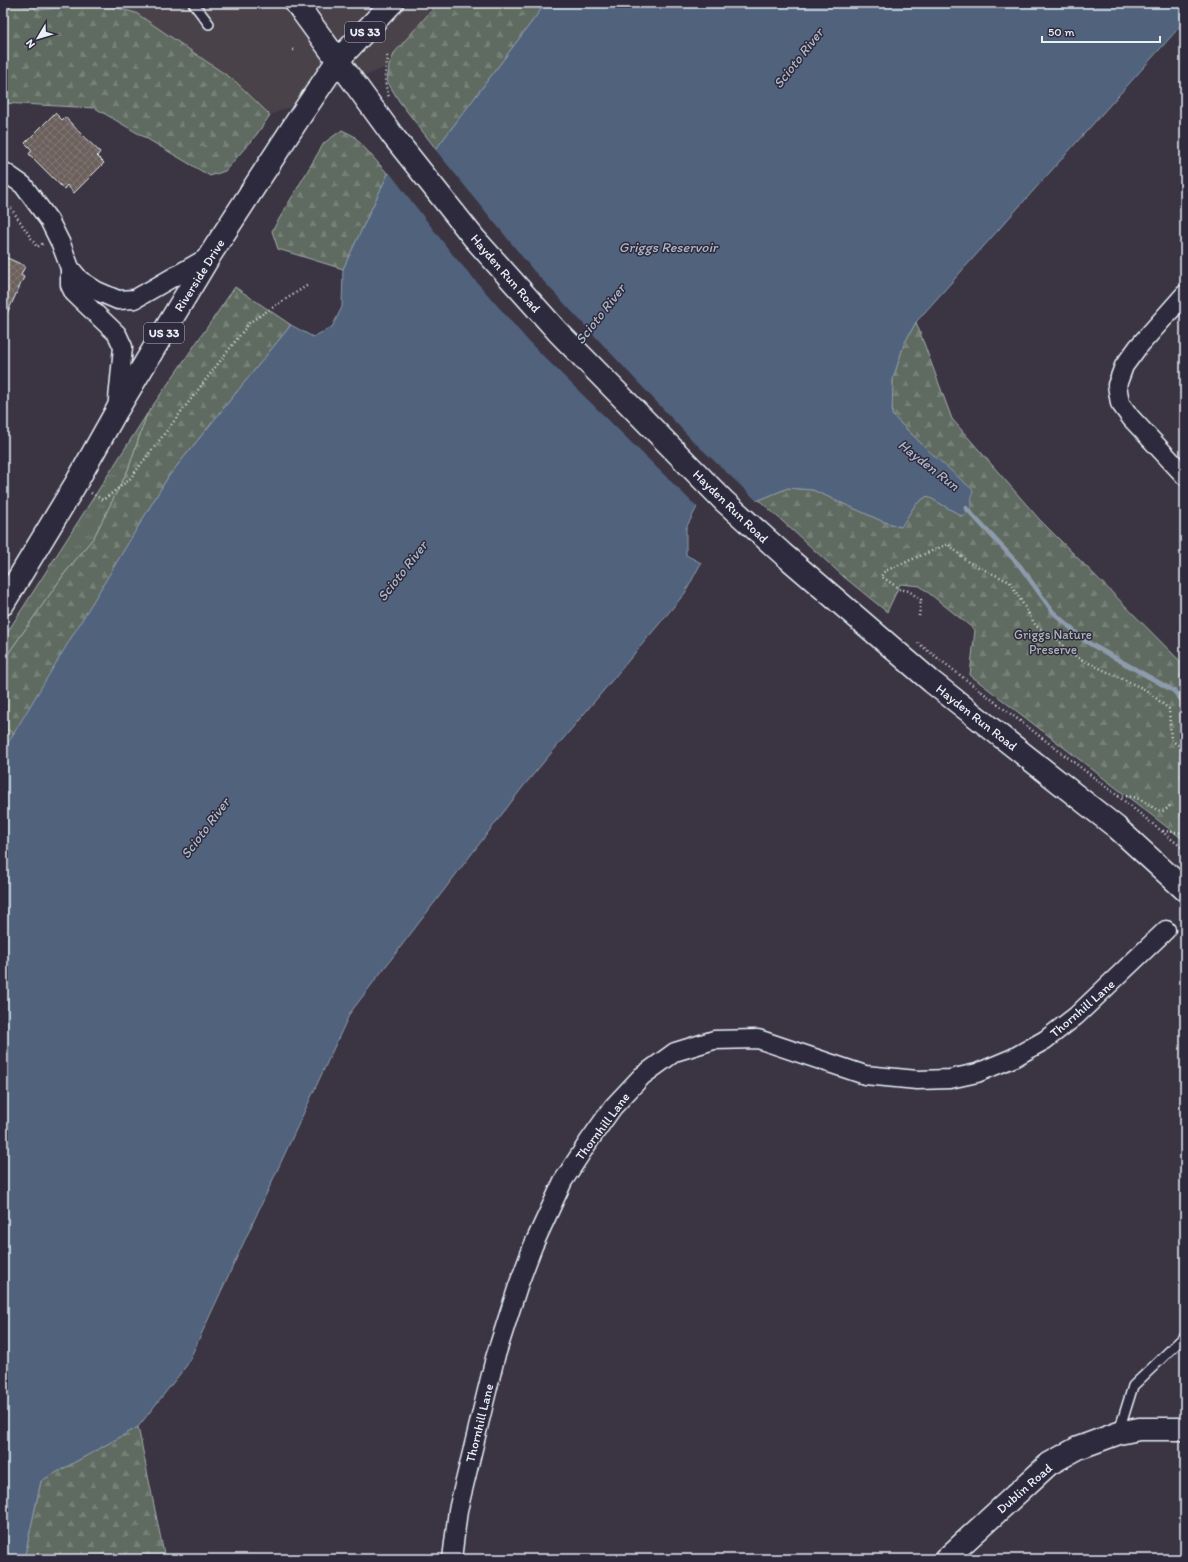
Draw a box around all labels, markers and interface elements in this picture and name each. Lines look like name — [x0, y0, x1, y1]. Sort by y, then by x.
north arrow — [18, 18, 58, 58]
scale bar — [1042, 18, 1160, 44]
road number: US 33 — [345, 22, 385, 42]
water label: Scioto River — [770, 24, 828, 92]
text: 50 m — [1048, 25, 1074, 39]
text: N — [23, 37, 38, 51]
street label: Hayden Run Road — [468, 231, 544, 315]
street label: Riverside Drive — [171, 236, 228, 314]
water label: Griggs Reservoir — [619, 239, 719, 256]
water label: Scioto River — [572, 280, 630, 348]
road number: US 33 — [144, 323, 184, 343]
water label: Hayden Run — [895, 436, 963, 495]
street label: Hayden Run Road — [690, 467, 771, 546]
water label: Scioto River — [374, 537, 432, 605]
park label: Griggs Nature Preserve — [1014, 627, 1092, 657]
street label: Hayden Run Road — [933, 681, 1020, 754]
water label: Scioto River — [177, 794, 235, 862]
street label: Thornhill Lane — [1047, 976, 1118, 1041]
street label: Thornhill Lane — [572, 1090, 633, 1163]
street label: Thornhill Lane — [462, 1382, 497, 1464]
street label: Dublin Road — [994, 1460, 1055, 1516]

